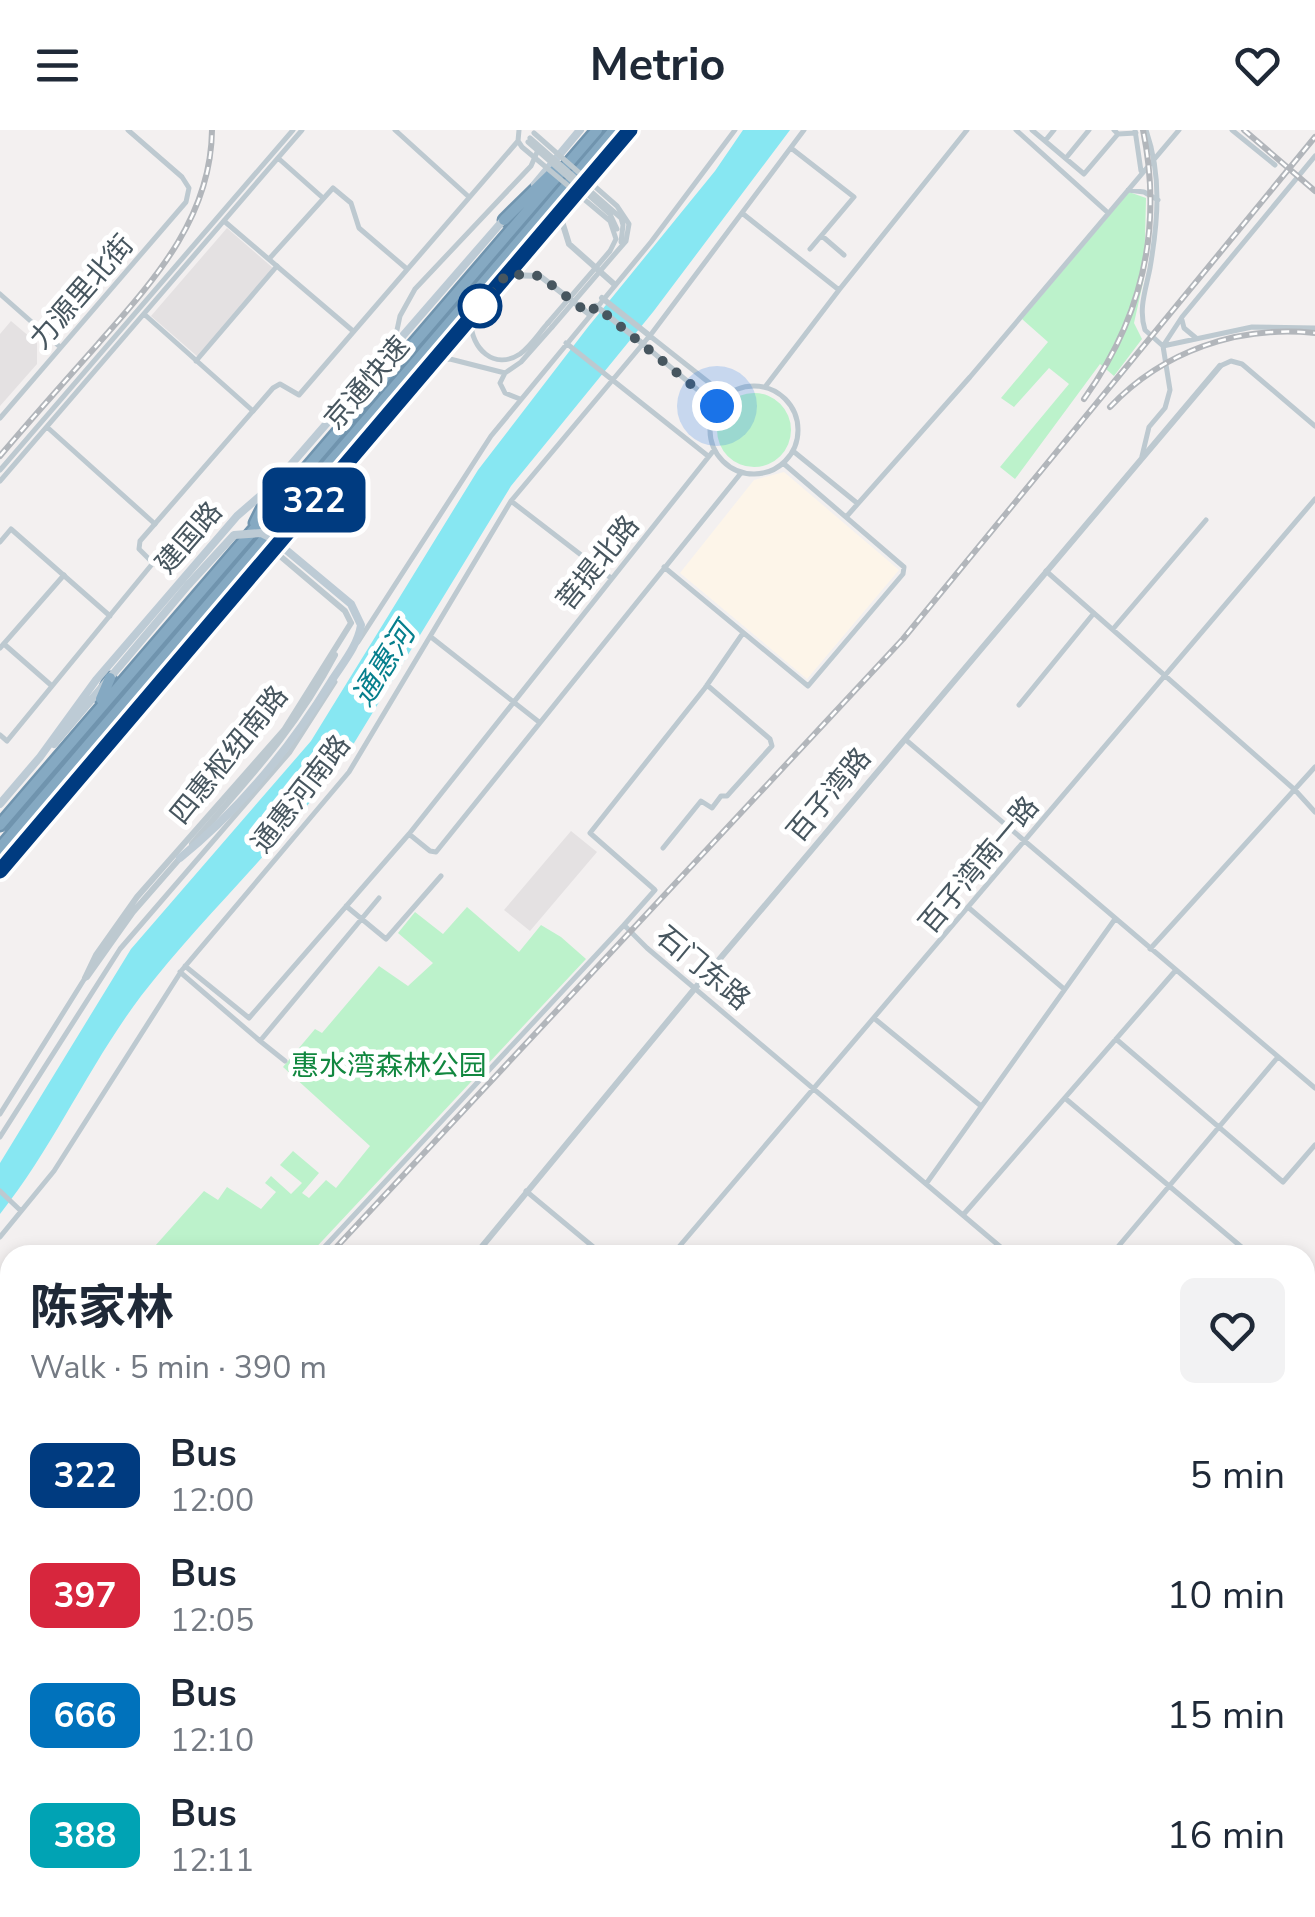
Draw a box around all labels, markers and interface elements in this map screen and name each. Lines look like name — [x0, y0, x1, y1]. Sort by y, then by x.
text: Metrio — [590, 35, 725, 96]
icon: menu — [30, 38, 85, 93]
icon: heart — [1230, 38, 1285, 93]
street label: 力源里北街 — [22, 227, 142, 357]
unlabelled marker — [459, 285, 501, 327]
street label: 京通快速 — [316, 328, 418, 438]
your location — [692, 381, 742, 431]
line badge: 322 — [256, 468, 372, 532]
text: 322 — [282, 477, 346, 524]
street label: 建国路 — [147, 494, 231, 582]
street label: 菩提北路 — [548, 508, 648, 618]
water label: 通惠河 — [343, 612, 428, 714]
street label: 四惠枢纽南路 — [161, 678, 297, 832]
street label: 通惠河南路 — [243, 727, 359, 861]
street label: 百子湾路 — [778, 740, 880, 850]
street label: 百子湾南一路 — [910, 788, 1048, 942]
street label: 石门东路 — [648, 917, 758, 1019]
park label: 惠水湾森林公园 — [291, 1047, 487, 1085]
text: 陈家林 — [30, 1275, 174, 1341]
button: heart — [1180, 1278, 1285, 1383]
text: Walk · 5 min · 390 m — [30, 1346, 327, 1389]
text: Bus — [170, 1428, 237, 1479]
text: 5 min — [1190, 1450, 1285, 1501]
text: 322 — [53, 1452, 117, 1499]
text: 12:00 — [170, 1479, 254, 1522]
text: Bus — [170, 1548, 237, 1599]
text: 10 min — [1167, 1570, 1285, 1621]
text: 397 — [53, 1572, 117, 1619]
text: 12:05 — [170, 1599, 254, 1642]
text: Bus — [170, 1668, 237, 1719]
text: 15 min — [1167, 1690, 1285, 1741]
text: 666 — [53, 1692, 117, 1739]
text: 12:10 — [170, 1719, 254, 1762]
text: Bus — [170, 1788, 237, 1839]
text: 16 min — [1167, 1810, 1285, 1861]
text: 388 — [53, 1812, 117, 1859]
text: 12:11 — [170, 1839, 254, 1882]

